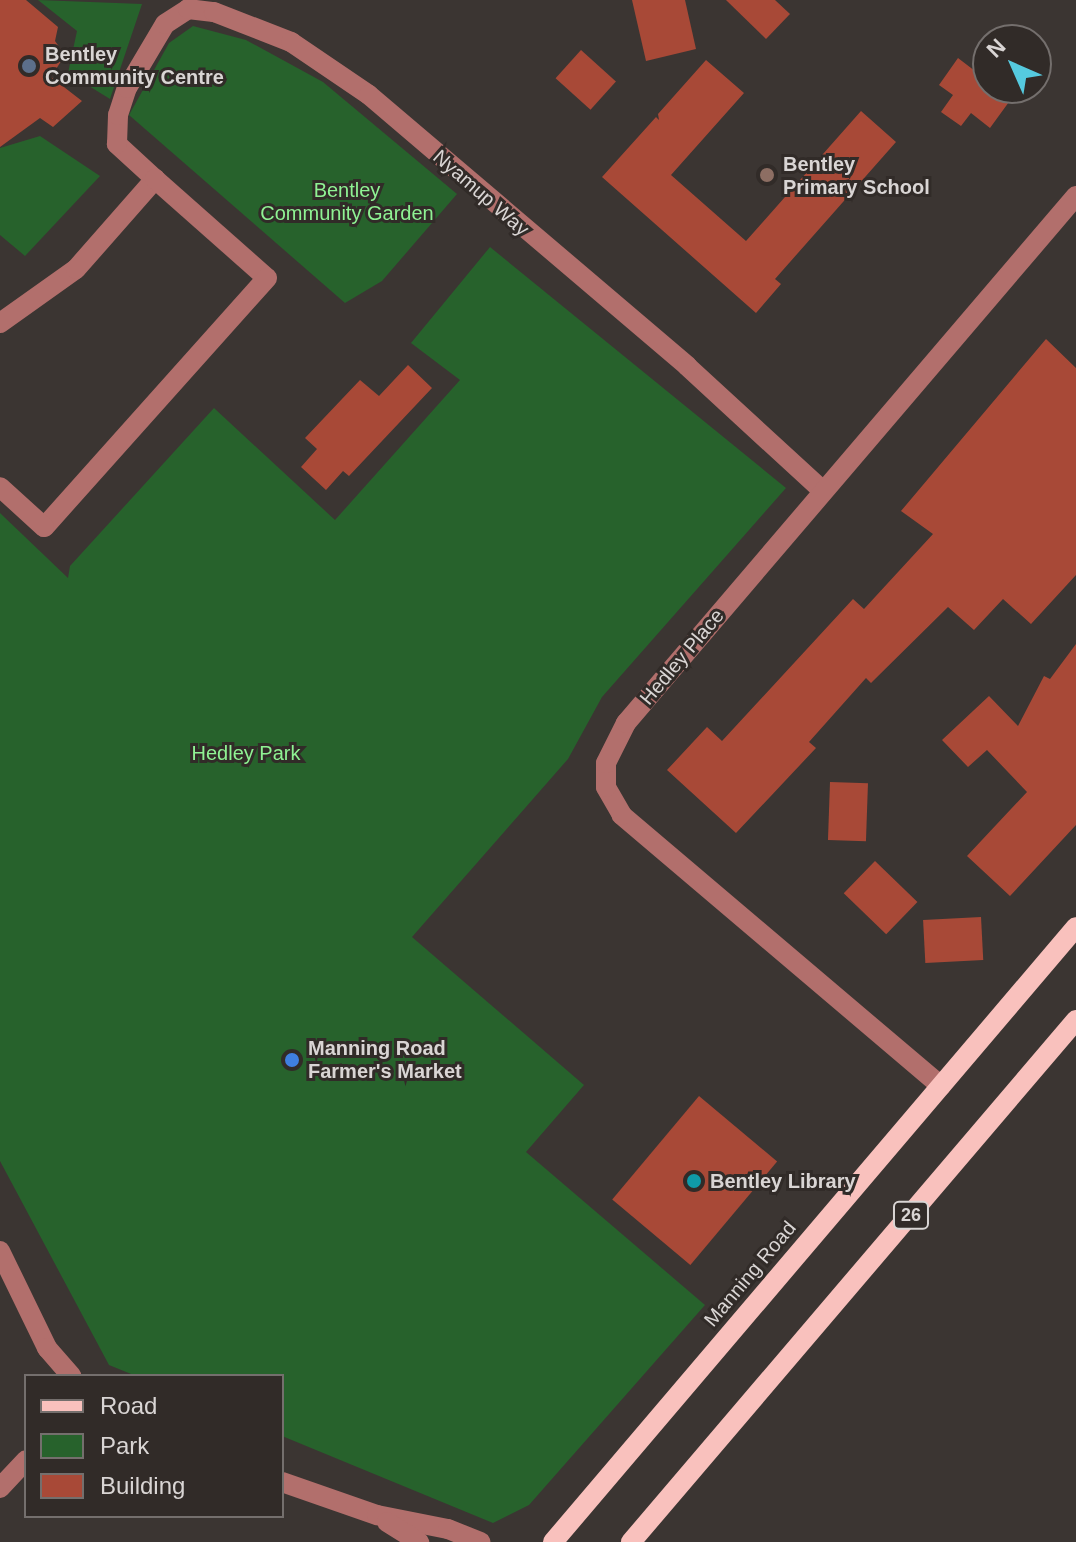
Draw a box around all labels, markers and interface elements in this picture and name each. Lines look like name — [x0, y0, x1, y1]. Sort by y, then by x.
north arrow — [972, 24, 1052, 104]
text: N — [982, 34, 1011, 63]
place label: Bentley Community Centre — [45, 42, 224, 89]
marker: Bentley Community Centre — [20, 57, 38, 75]
street label: Nyamup Way — [428, 145, 534, 241]
place label: Bentley Primary School — [783, 152, 930, 199]
marker: Bentley Primary School — [758, 166, 776, 184]
park label: Bentley Community Garden — [260, 179, 434, 226]
street label: Hedley Place — [635, 604, 729, 710]
park label: Hedley Park — [192, 741, 300, 765]
place label: Manning Road Farmer's Market — [308, 1036, 462, 1083]
marker: Manning Road Farmer's Market — [283, 1051, 301, 1069]
place label: Bentley Library — [710, 1169, 856, 1193]
marker: Bentley Library — [685, 1172, 703, 1190]
road number: 26 — [891, 1201, 931, 1229]
street label: Manning Road — [699, 1216, 801, 1332]
legend — [24, 1374, 284, 1518]
text: Road — [100, 1392, 157, 1419]
text: Park — [100, 1432, 149, 1459]
text: Building — [100, 1472, 185, 1499]

